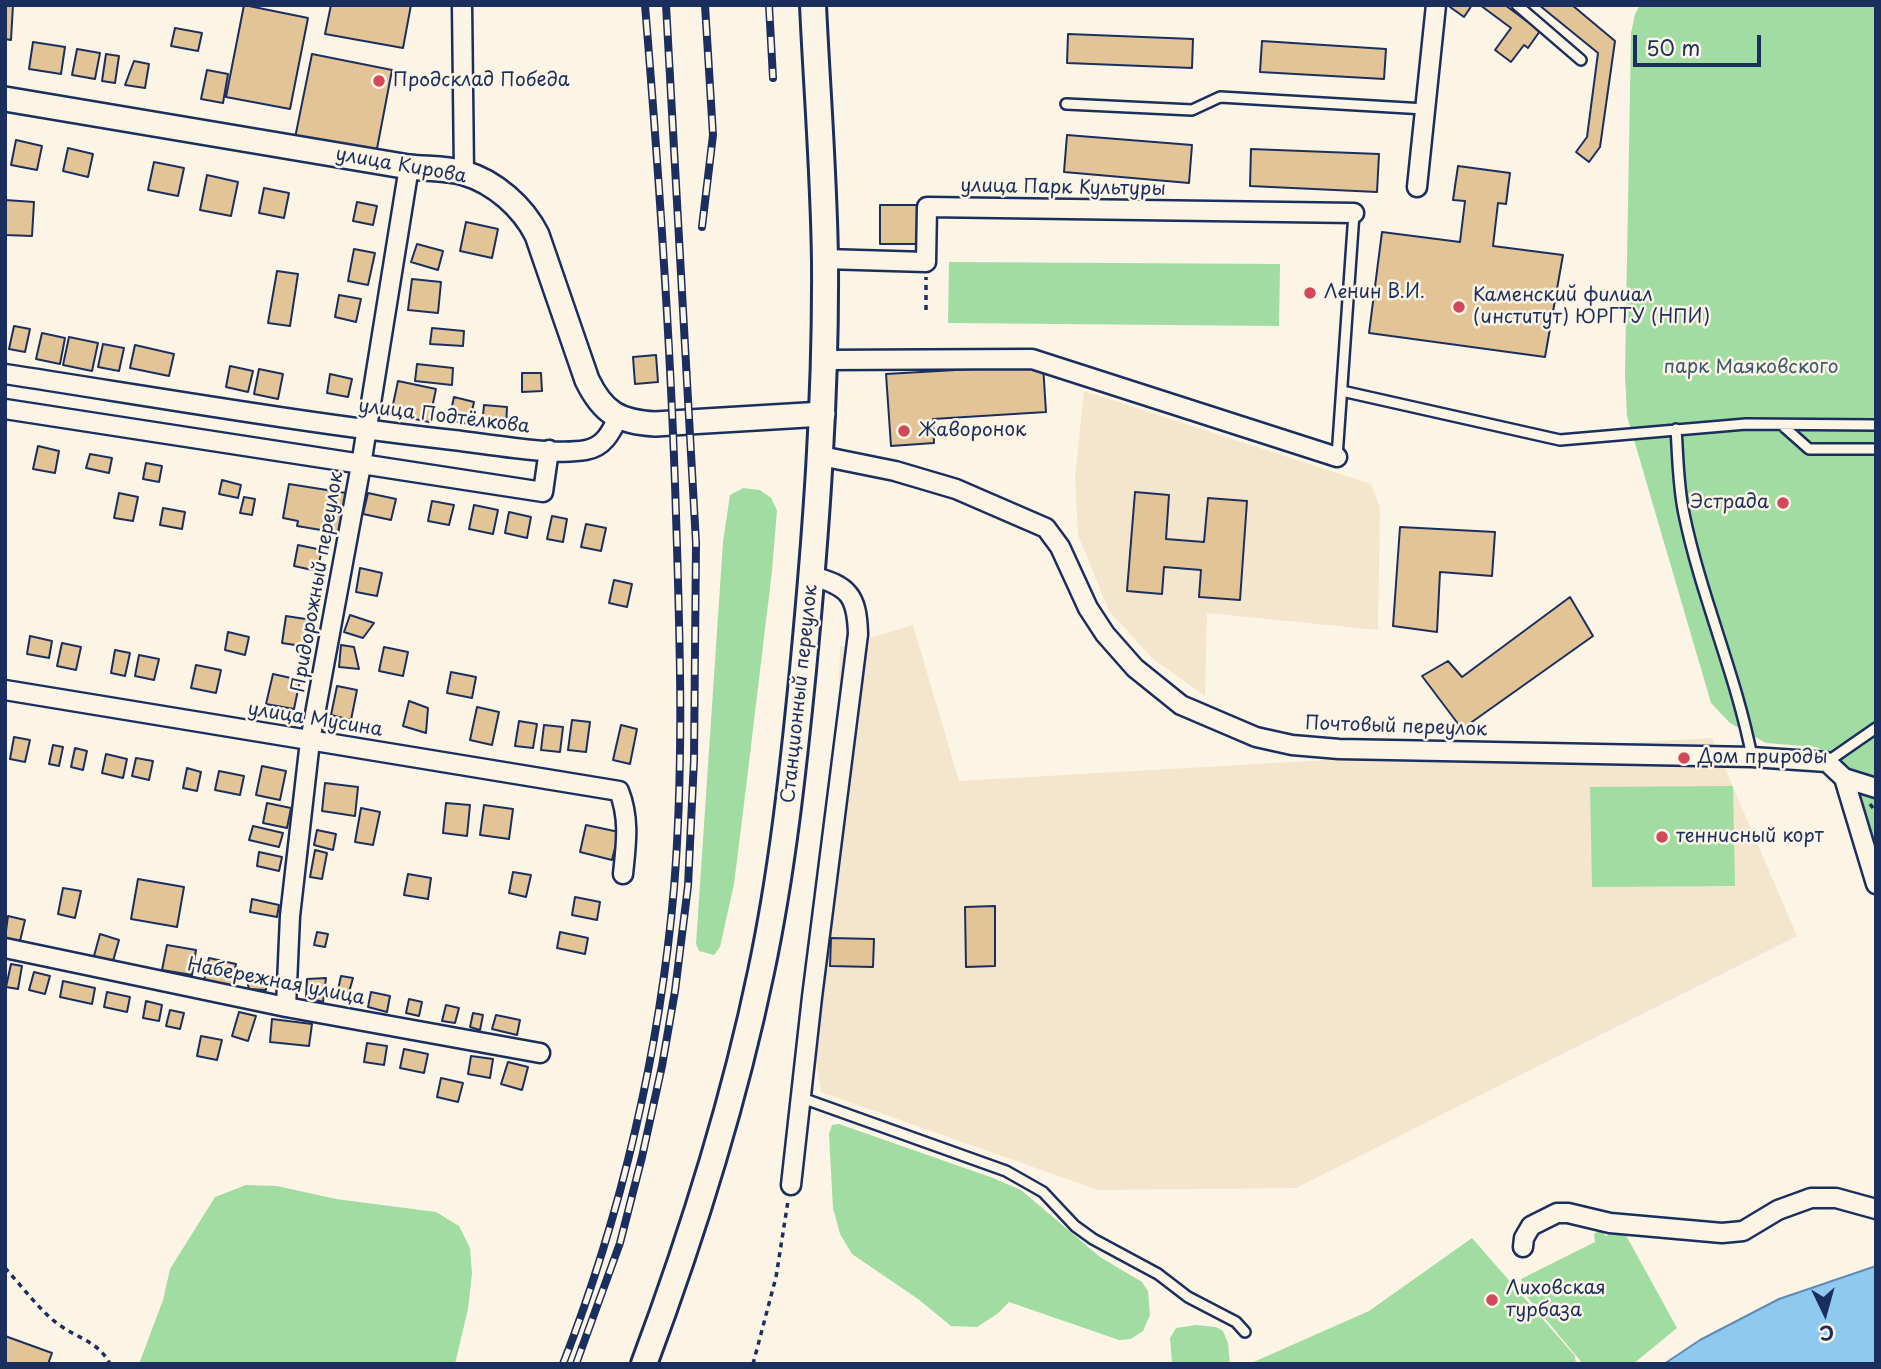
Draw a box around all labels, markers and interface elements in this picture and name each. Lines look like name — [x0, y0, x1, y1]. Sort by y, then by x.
scale bar — [1636, 21, 1764, 65]
text: 50 m — [1646, 31, 1700, 63]
place label: Продсклад Победа — [393, 70, 570, 92]
marker: Продсклад Победа — [371, 73, 387, 89]
street label: улица Кирова — [334, 143, 468, 189]
street label: улица Парк Культуры — [960, 175, 1166, 201]
place label: Ленин В.И. — [1324, 282, 1425, 304]
marker: Ленин В.И. — [1302, 285, 1318, 301]
place label: Каменский филиал (институт) ЮРГТУ (НПИ) — [1473, 285, 1710, 329]
marker: Каменский филиал (институт) ЮРГТУ (НПИ) — [1451, 299, 1467, 315]
park label: парк Маяковского — [1664, 357, 1838, 379]
street label: улица Подтёлкова — [357, 395, 531, 439]
place label: Жаворонок — [918, 420, 1026, 442]
marker: Жаворонок — [896, 423, 912, 439]
street label: Придорожный переулок — [287, 470, 349, 694]
place label: Эстрада — [1690, 492, 1769, 514]
marker: Эстрада — [1775, 495, 1791, 511]
street label: Станционный переулок — [777, 584, 823, 804]
street label: улица Мусина — [246, 698, 384, 742]
street label: Почтовый переулок — [1304, 712, 1488, 742]
place label: Дом природы — [1698, 747, 1828, 769]
marker: Дом природы — [1676, 750, 1692, 766]
place label: теннисный корт — [1676, 826, 1824, 848]
marker: теннисный корт — [1654, 829, 1670, 845]
street label: Набережная улица — [185, 954, 367, 1010]
place label: Лиховская турбаза — [1506, 1278, 1606, 1322]
north arrow — [1790, 1278, 1860, 1348]
marker: Лиховская турбаза — [1484, 1292, 1500, 1308]
text: С — [1818, 1319, 1835, 1348]

